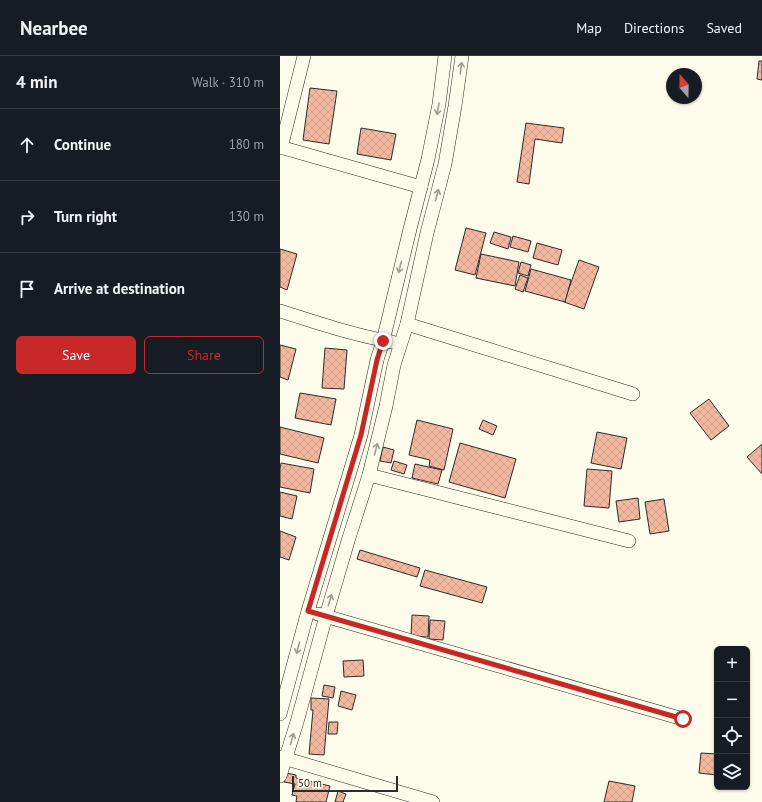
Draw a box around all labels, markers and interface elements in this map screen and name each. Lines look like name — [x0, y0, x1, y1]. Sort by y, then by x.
text: Nearbee — [20, 16, 88, 40]
text: Map — [576, 19, 602, 37]
text: Directions — [624, 19, 684, 37]
text: Saved — [706, 19, 742, 37]
one-way arrow — [457, 62, 464, 75]
north arrow — [666, 68, 702, 104]
text: 4 min — [16, 71, 57, 93]
text: Walk · 310 m — [192, 74, 264, 91]
one-way arrow — [434, 102, 442, 115]
icon: ahead — [16, 134, 38, 156]
text: Continue — [54, 135, 111, 154]
text: 180 m — [229, 136, 264, 153]
one-way arrow — [434, 189, 441, 202]
icon: right — [16, 206, 38, 228]
text: Turn right — [54, 207, 117, 226]
text: 130 m — [229, 208, 264, 225]
one-way arrow — [396, 260, 404, 273]
icon: arrive — [16, 278, 38, 300]
text: Arrive at destination — [54, 279, 185, 298]
route end — [374, 332, 392, 350]
button: Save — [16, 336, 136, 374]
button: Share — [144, 336, 264, 374]
one-way arrow — [372, 443, 380, 456]
one-way arrow — [327, 594, 334, 607]
one-way arrow — [294, 641, 301, 654]
map controls — [714, 646, 750, 790]
button: + — [714, 646, 750, 682]
button: − — [714, 682, 750, 718]
route start — [674, 710, 692, 728]
button: locate — [714, 718, 750, 754]
one-way arrow — [289, 733, 296, 746]
button: layers — [714, 754, 750, 790]
scale bar — [292, 774, 398, 793]
text: 50 m — [298, 776, 322, 790]

